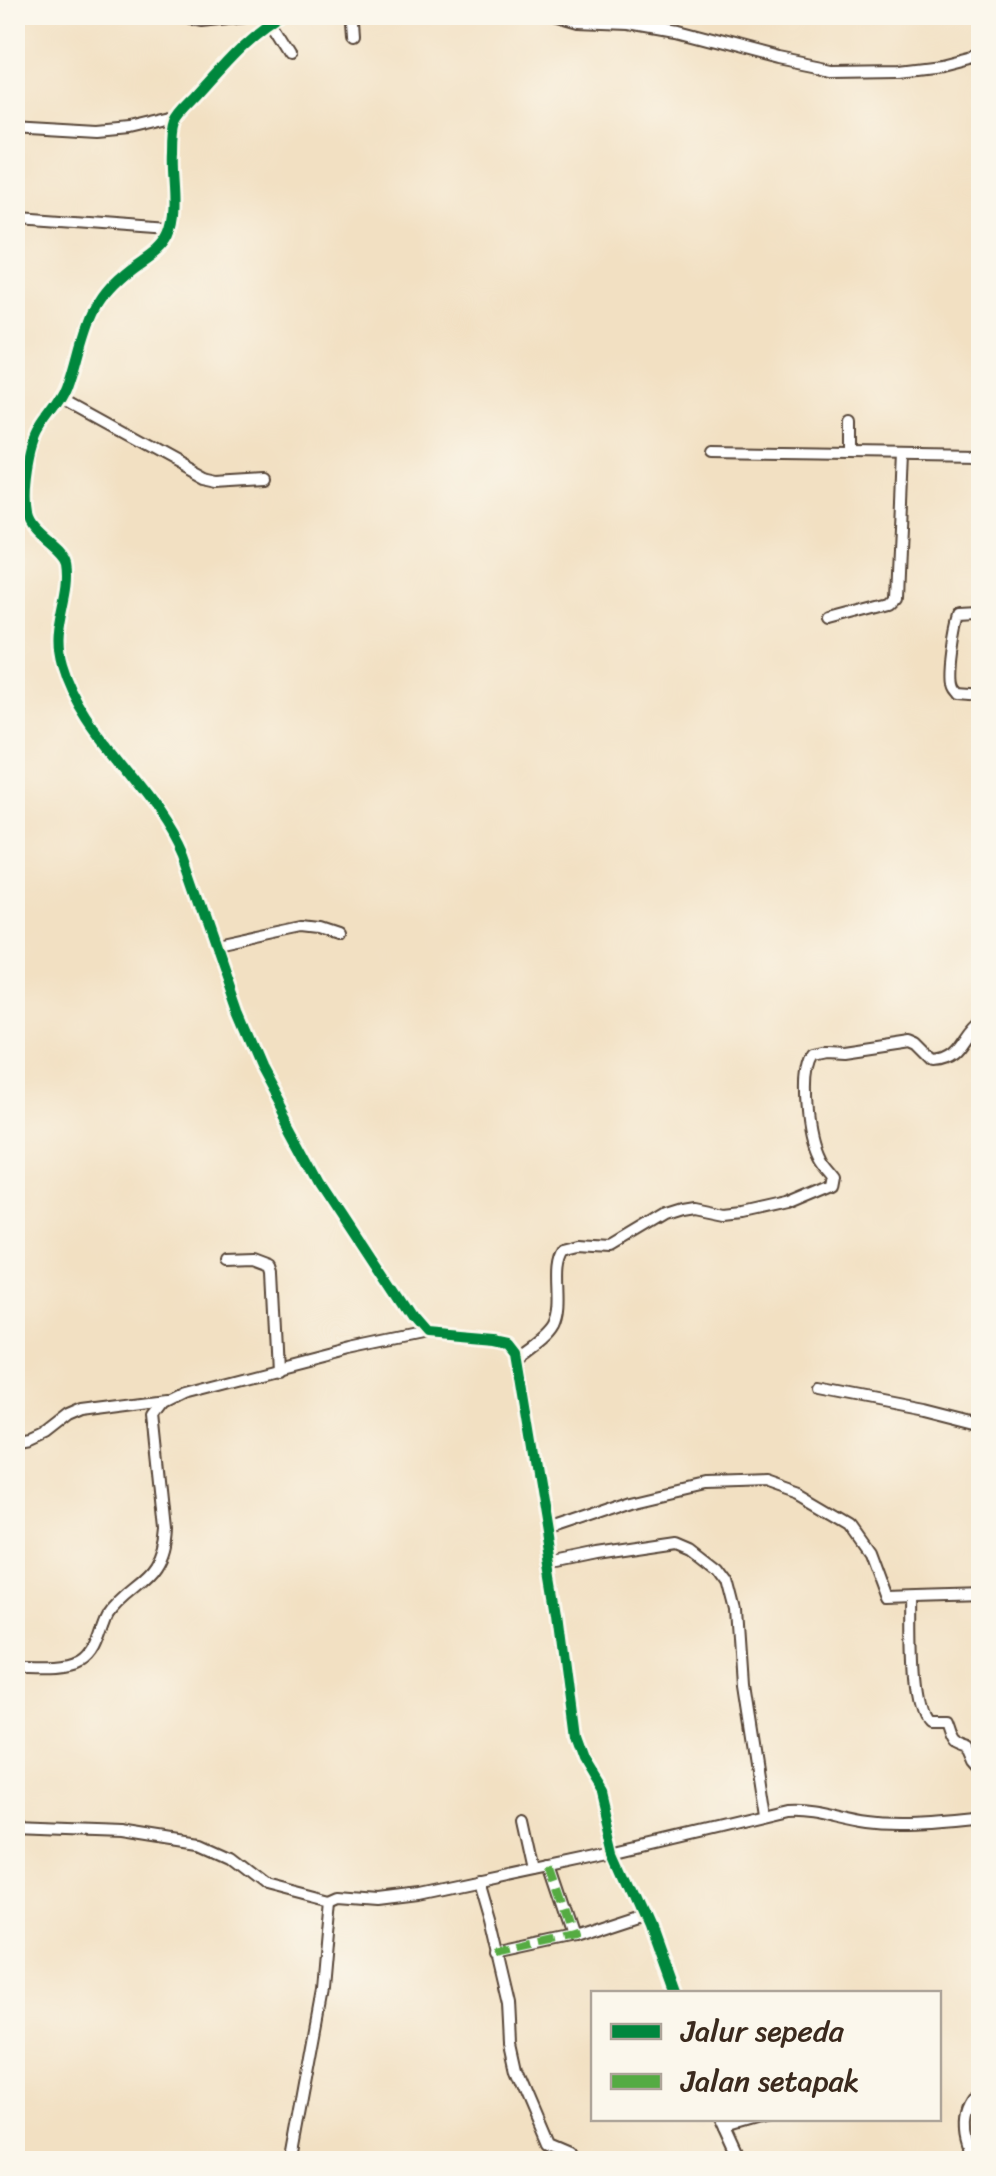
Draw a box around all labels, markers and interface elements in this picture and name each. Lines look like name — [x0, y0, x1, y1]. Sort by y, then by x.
legend — [591, 1991, 941, 2121]
text: Jalur sepeda — [680, 2004, 845, 2058]
text: Jalan setapak — [680, 2054, 859, 2108]

